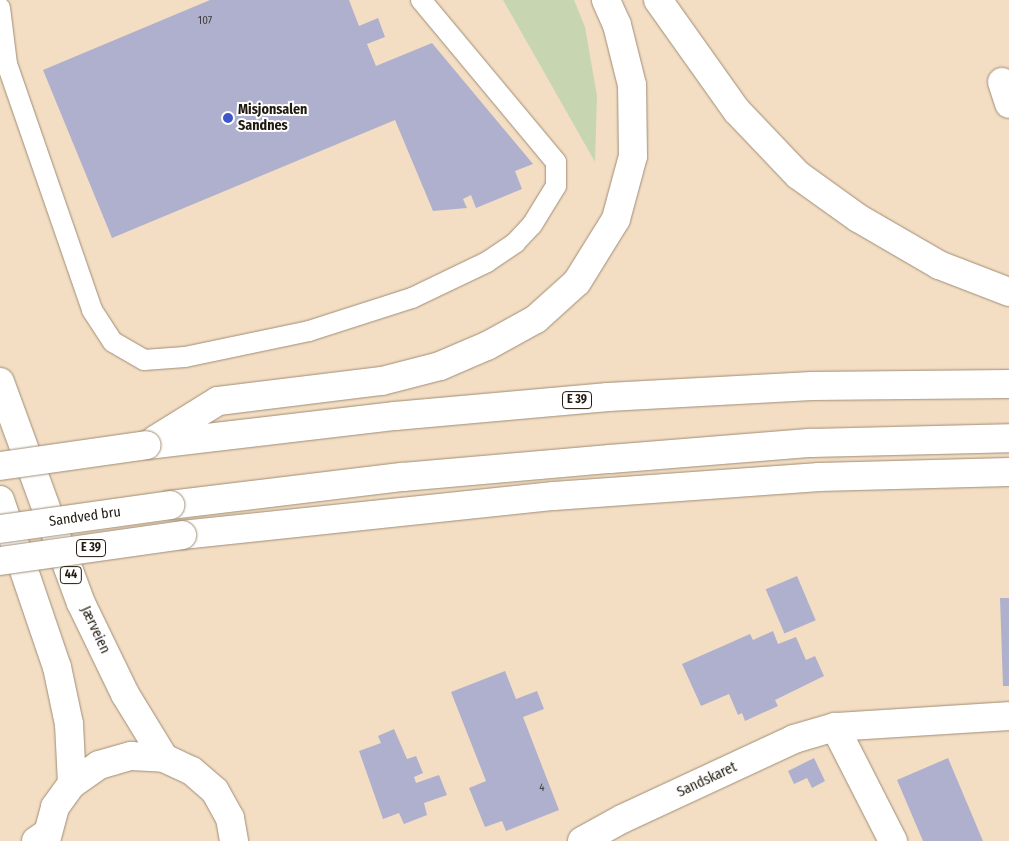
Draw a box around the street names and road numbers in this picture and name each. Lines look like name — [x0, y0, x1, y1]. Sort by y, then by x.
road number: E 39 — [562, 390, 592, 410]
street label: Sandved bru — [48, 504, 122, 530]
road number: E 39 — [76, 538, 106, 558]
road number: 44 — [60, 566, 82, 584]
street label: Jærveien — [77, 604, 113, 656]
street label: Sandskaret — [675, 759, 739, 801]

